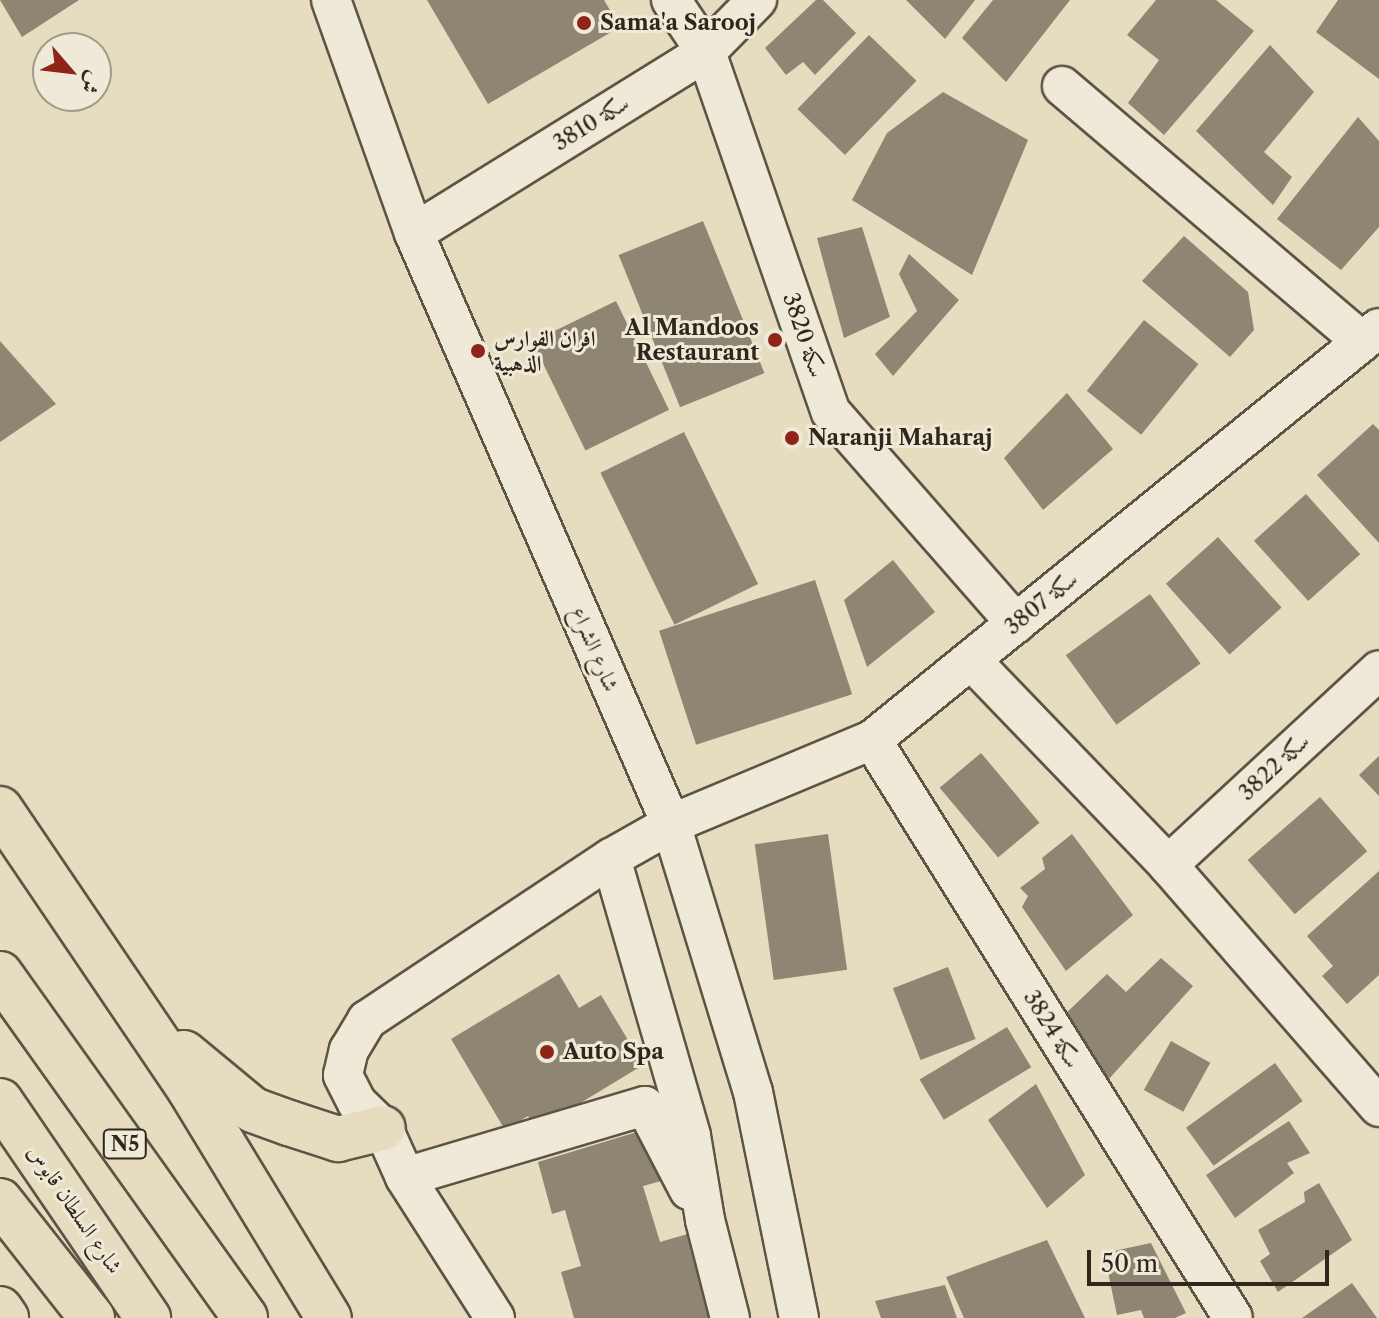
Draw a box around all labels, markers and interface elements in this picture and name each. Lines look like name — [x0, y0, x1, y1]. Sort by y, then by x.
place label: Sama'a Sarooj — [600, 10, 756, 36]
marker: Sama'a Sarooj — [575, 14, 593, 32]
north arrow — [32, 32, 112, 112]
text: ش — [75, 67, 109, 99]
street label: سكة 3810 — [548, 89, 634, 157]
street label: سكة 3820 — [777, 289, 831, 381]
place label: Al Mandoos Restaurant — [625, 314, 759, 366]
place label: افران الفوارس الذهبية — [494, 325, 596, 376]
marker: Al Mandoos Restaurant — [766, 331, 784, 349]
marker: افران الفوارس الذهبية — [469, 342, 487, 360]
place label: Naranji Maharaj — [808, 425, 992, 451]
marker: Naranji Maharaj — [783, 429, 801, 447]
street label: سكة 3807 — [999, 566, 1083, 640]
street label: شارع الشراع — [565, 602, 625, 696]
street label: سكة 3822 — [1233, 728, 1315, 806]
street label: سكة 3824 — [1018, 985, 1086, 1073]
place label: Auto Spa — [563, 1039, 664, 1065]
marker: Auto Spa — [538, 1043, 556, 1061]
road number: N5 — [101, 1128, 149, 1160]
street label: شارع السلطان قابوس — [22, 1139, 128, 1279]
scale bar — [1091, 1234, 1333, 1284]
text: 50 m — [1101, 1249, 1158, 1278]

